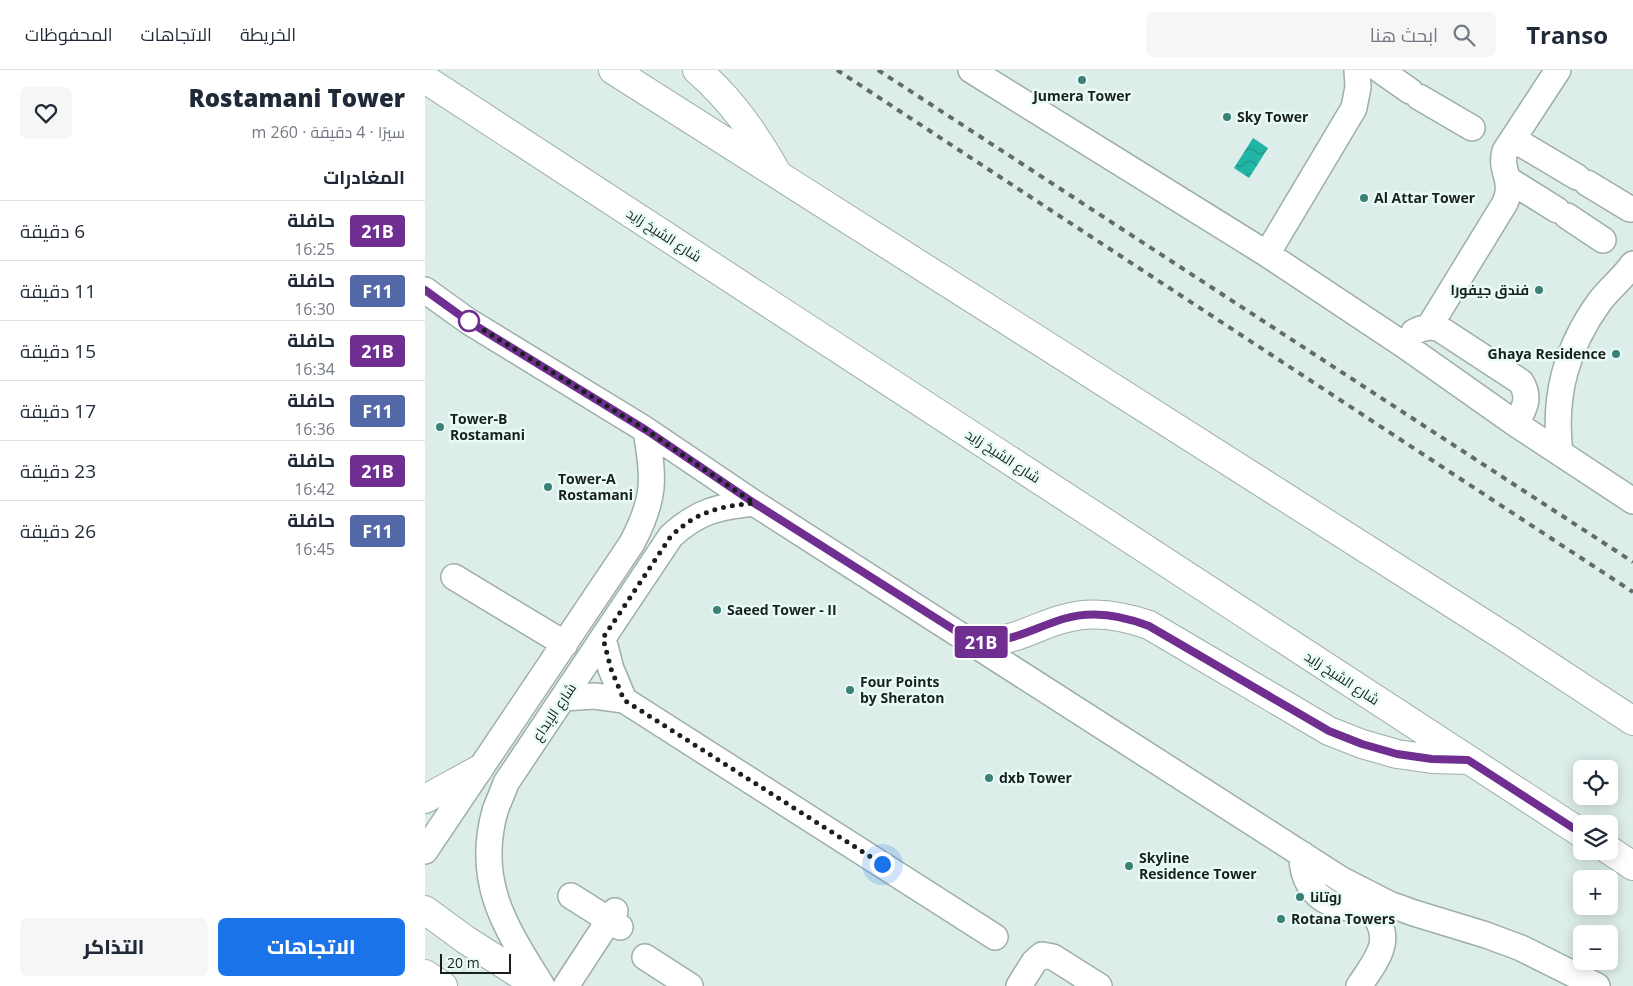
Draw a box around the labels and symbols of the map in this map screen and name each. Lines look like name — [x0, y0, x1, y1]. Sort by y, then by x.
marker: Jumera Tower — [1076, 74, 1088, 86]
place label: Jumera Tower — [1031, 86, 1131, 105]
place label: Sky Tower — [1237, 107, 1309, 126]
marker: Sky Tower — [1221, 111, 1233, 123]
place label: Al Attar Tower — [1374, 188, 1476, 207]
marker: Al Attar Tower — [1358, 192, 1370, 204]
street label: شارع الشيخ زايد — [623, 203, 705, 266]
place label: فندق جيفورا — [1450, 280, 1529, 299]
marker: فندق جيفورا — [1533, 284, 1545, 296]
unlabelled marker — [458, 310, 480, 332]
place label: Ghaya Residence — [1488, 344, 1606, 363]
marker: Ghaya Residence — [1610, 348, 1622, 360]
place label: Tower-B Rostamani — [450, 409, 525, 444]
marker: Tower-B Rostamani — [434, 421, 446, 433]
street label: شارع الشيخ زايد — [962, 424, 1044, 487]
place label: Tower-A Rostamani — [558, 469, 633, 504]
marker: Tower-A Rostamani — [542, 481, 554, 493]
place label: Saeed Tower - II — [727, 600, 837, 619]
marker: Saeed Tower - II — [711, 604, 723, 616]
line badge: 21B — [952, 626, 1010, 658]
street label: شارع الشيخ زايد — [1301, 646, 1383, 709]
place label: Four Points by Sheraton — [860, 672, 944, 707]
street label: شارع الإبداع — [527, 679, 580, 745]
marker: Four Points by Sheraton — [844, 684, 856, 696]
place label: dxb Tower — [999, 768, 1072, 787]
marker: dxb Tower — [983, 772, 995, 784]
place label: Skyline Residence Tower — [1139, 848, 1257, 883]
your location — [870, 852, 895, 877]
marker: Skyline Residence Tower — [1123, 860, 1135, 872]
place label: روتانا — [1310, 887, 1342, 906]
marker: روتانا — [1294, 891, 1306, 903]
place label: Rotana Towers — [1291, 909, 1395, 928]
marker: Rotana Towers — [1275, 913, 1287, 925]
scale bar — [440, 951, 511, 974]

